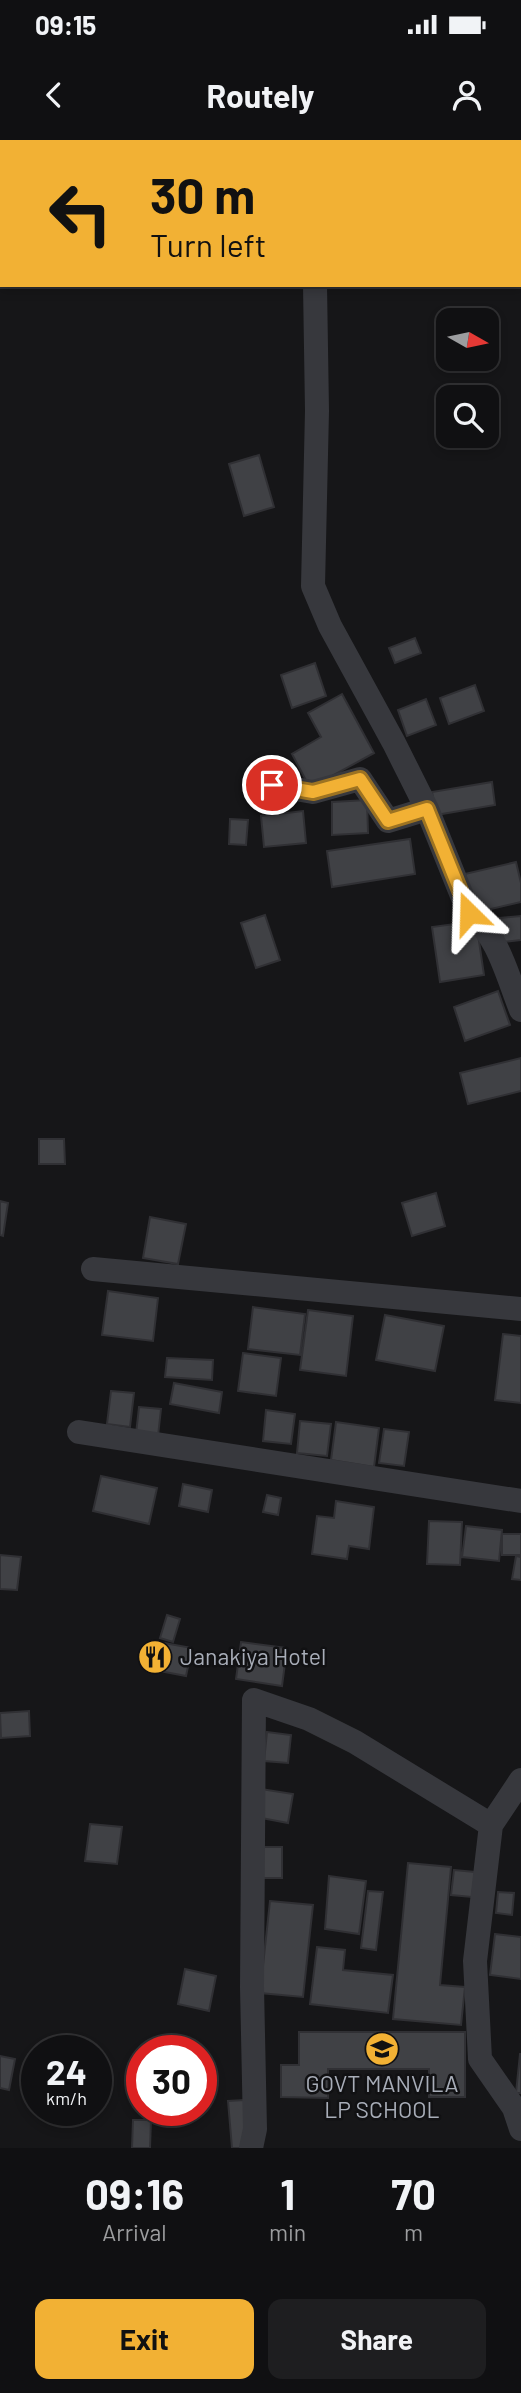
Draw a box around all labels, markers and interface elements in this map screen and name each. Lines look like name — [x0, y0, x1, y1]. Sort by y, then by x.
text: 09:15 — [35, 9, 96, 40]
icon: back — [35, 76, 73, 114]
text: Routely — [206, 76, 315, 114]
icon: person — [448, 76, 486, 114]
text: 30 m — [150, 165, 255, 224]
icon: left — [35, 168, 126, 259]
text: Turn left — [150, 225, 267, 263]
north arrow — [436, 308, 499, 371]
map controls — [436, 308, 499, 448]
button: search — [436, 385, 499, 448]
pin — [242, 755, 302, 815]
icon: arrive — [253, 766, 291, 804]
position arrow — [432, 876, 506, 950]
restaurant icon: Janakiya Hotel — [136, 1638, 174, 1676]
place label: Janakiya Hotel — [180, 1642, 326, 1670]
school or university icon: GOVT MANVILA LP SCHOOL — [363, 2030, 401, 2068]
speed limit sign: 30 — [126, 2035, 217, 2126]
text: 24 — [46, 2050, 87, 2092]
place label: GOVT MANVILA LP SCHOOL — [306, 2069, 458, 2123]
text: km/h — [46, 2087, 87, 2109]
text: 09:16 — [85, 2168, 184, 2218]
text: 1 — [280, 2168, 295, 2218]
text: 70 — [391, 2168, 436, 2218]
text: Arrival — [102, 2218, 167, 2246]
text: min — [269, 2218, 306, 2246]
text: m — [404, 2218, 423, 2246]
button: Exit — [35, 2299, 254, 2379]
button: Share — [268, 2299, 486, 2379]

